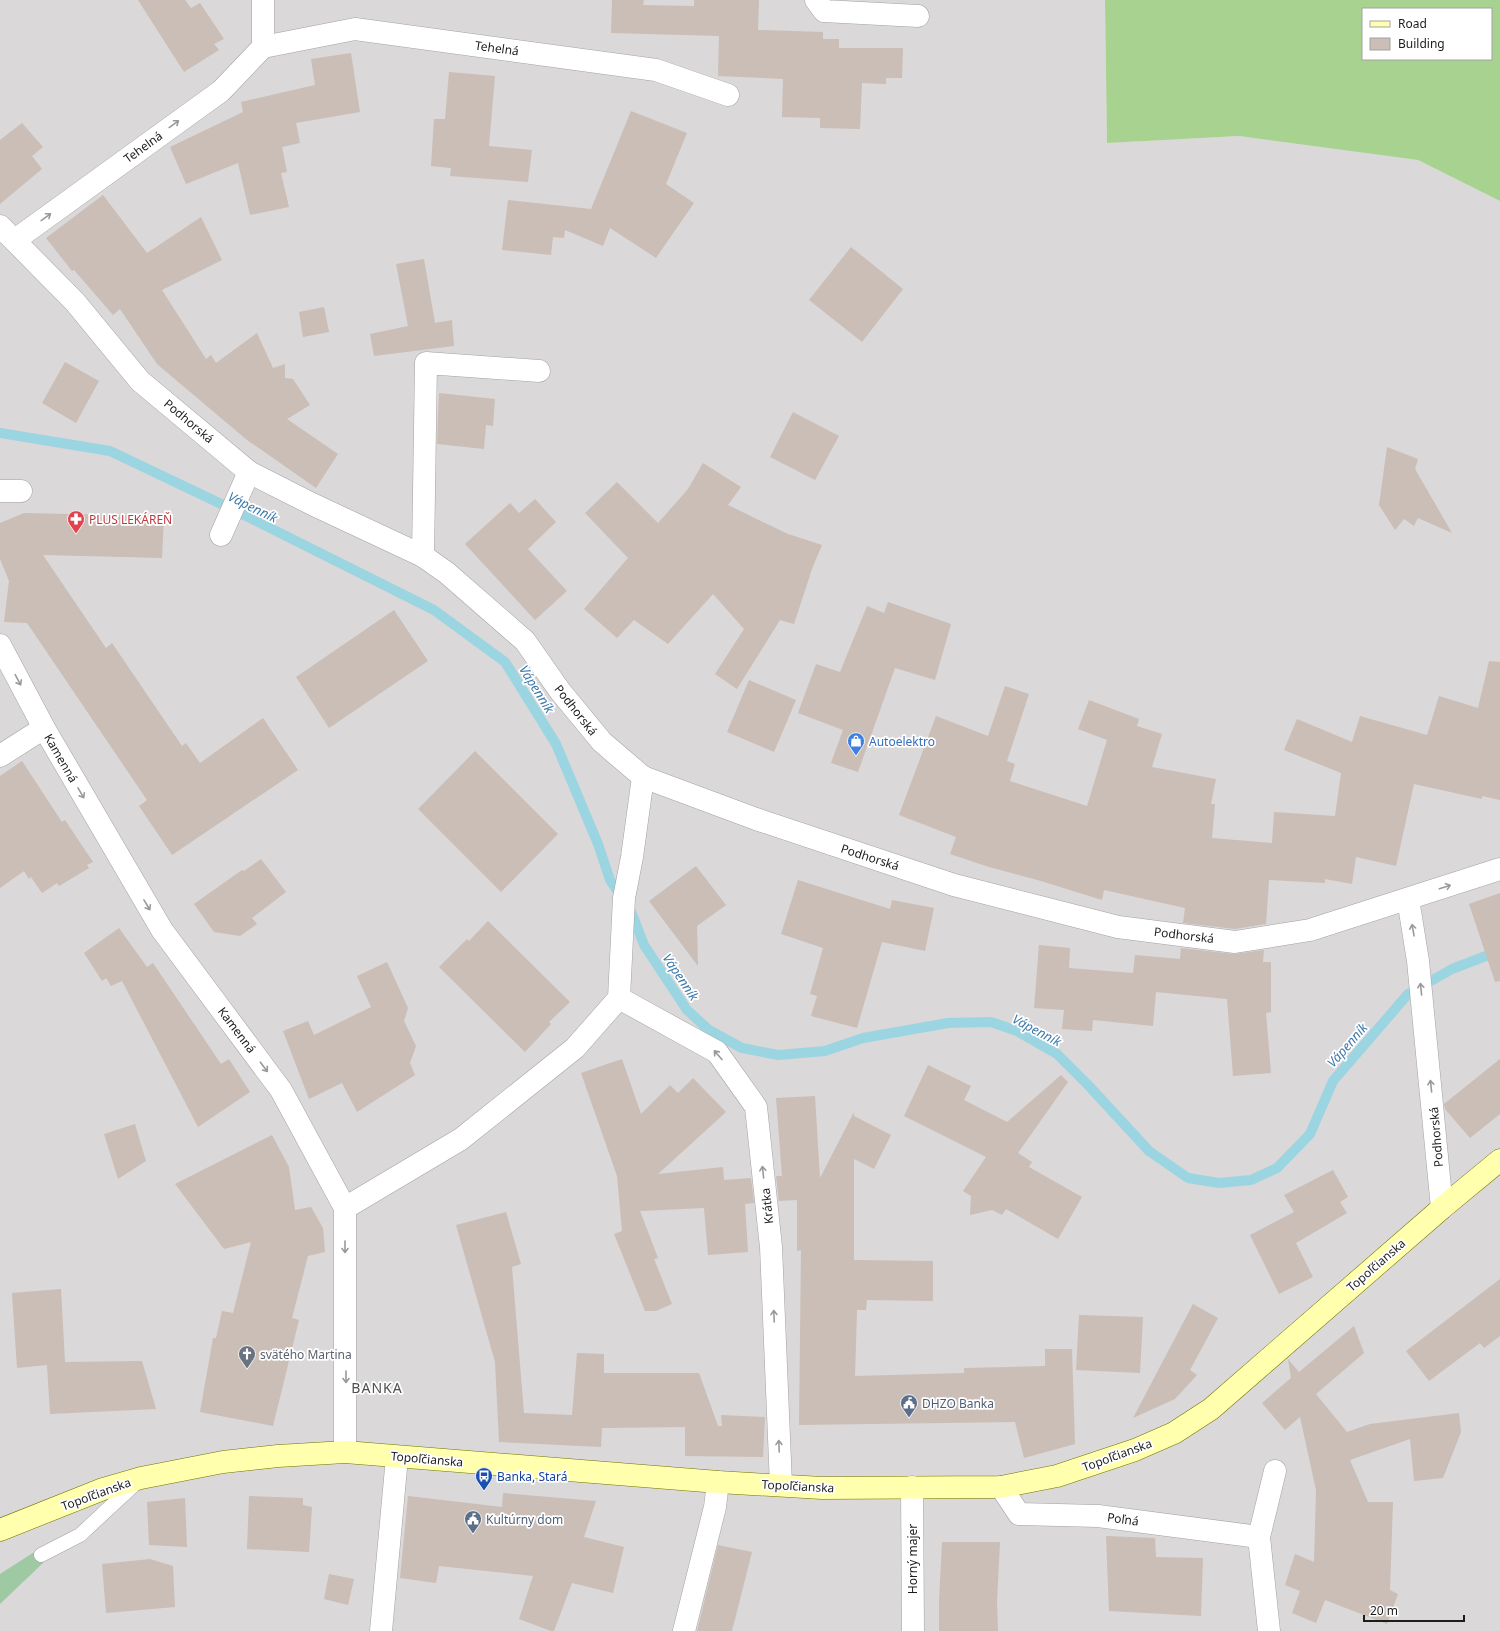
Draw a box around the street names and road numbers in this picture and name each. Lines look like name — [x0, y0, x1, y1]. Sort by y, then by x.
street label: Tehelná — [474, 37, 520, 59]
street label: Tehelná — [120, 127, 166, 167]
street label: Podhorská — [160, 395, 218, 447]
street label: Podhorská — [551, 681, 601, 739]
street label: Kamenná — [40, 730, 82, 786]
street label: Podhorská — [839, 840, 901, 874]
street label: Podhorská — [1153, 923, 1215, 947]
street label: Kamenná — [214, 1003, 260, 1057]
street label: Podhorská — [1425, 1106, 1447, 1168]
street label: Krátka — [757, 1187, 777, 1225]
street label: Topoľčianska — [1343, 1235, 1409, 1295]
street label: Topoľčianska — [1080, 1435, 1154, 1475]
street label: Topoľčianska — [390, 1447, 464, 1471]
street label: Topoľčianska — [59, 1474, 133, 1514]
street label: Topoľčianska — [761, 1476, 835, 1496]
street label: Poľná — [1106, 1508, 1140, 1530]
street label: Horný majer — [904, 1524, 921, 1594]

